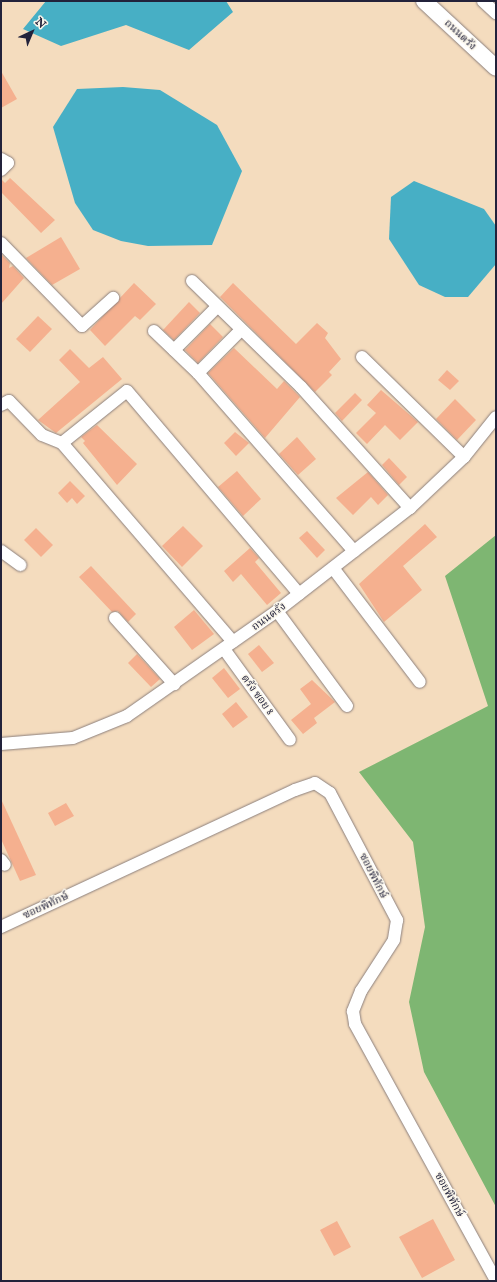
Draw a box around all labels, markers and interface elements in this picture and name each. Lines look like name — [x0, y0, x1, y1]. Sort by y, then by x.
north arrow — [12, 12, 52, 52]
text: N — [32, 15, 49, 32]
street label: ถนนตรัง — [441, 17, 479, 53]
street label: ถนนตรัง — [249, 600, 289, 634]
street label: ตรัง ซอย 8 — [238, 672, 276, 718]
street label: ซอยพิทักษ์ — [356, 851, 390, 901]
street label: ซอยพิทักษ์ — [21, 890, 71, 922]
street label: ซอยพิทักษ์ — [431, 1170, 467, 1220]

